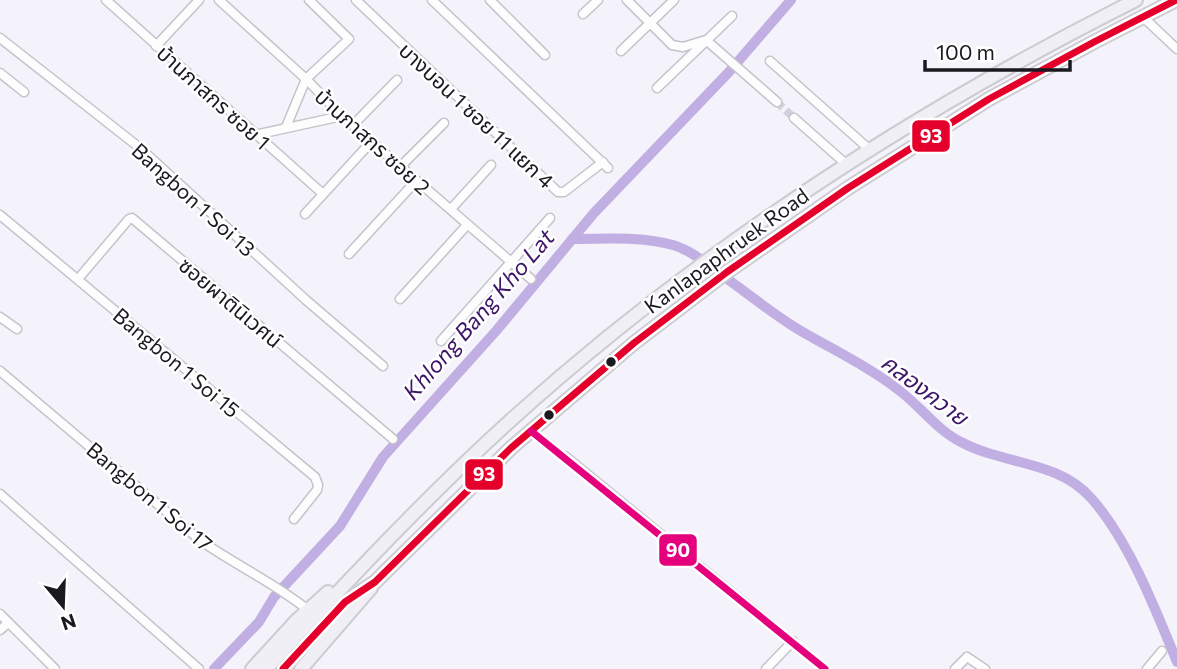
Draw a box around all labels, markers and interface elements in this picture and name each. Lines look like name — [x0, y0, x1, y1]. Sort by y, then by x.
scale bar — [925, 28, 1070, 72]
street label: บางบอน 1 ซอย 11 แยก 4 — [394, 37, 560, 193]
text: 100 m — [936, 39, 995, 64]
street label: บ้านภาสกร ซอย 1 — [152, 40, 276, 154]
street label: บ้านภาสกร ซอย 2 — [310, 83, 436, 199]
line badge: 93 — [911, 119, 951, 153]
text: 93 — [920, 124, 942, 147]
street label: Bangbon 1 Soi 13 — [127, 137, 261, 261]
street label: Kanlapaphruek Road — [639, 182, 813, 318]
water label: Khlong Bang Kho Lat — [396, 223, 560, 405]
street label: ซอยผาตินิเวศน์ — [174, 252, 288, 352]
street label: Bangbon 1 Soi 15 — [109, 302, 245, 422]
water label: คลองควาย — [876, 347, 975, 431]
unlabelled marker — [604, 355, 618, 369]
unlabelled marker — [542, 408, 556, 422]
street label: Bangbon 1 Soi 17 — [82, 436, 218, 556]
line badge: 93 — [464, 458, 504, 491]
text: 93 — [473, 462, 495, 485]
line badge: 90 — [658, 533, 698, 567]
text: 90 — [666, 538, 690, 561]
north arrow — [28, 571, 98, 641]
text: N — [58, 609, 79, 636]

